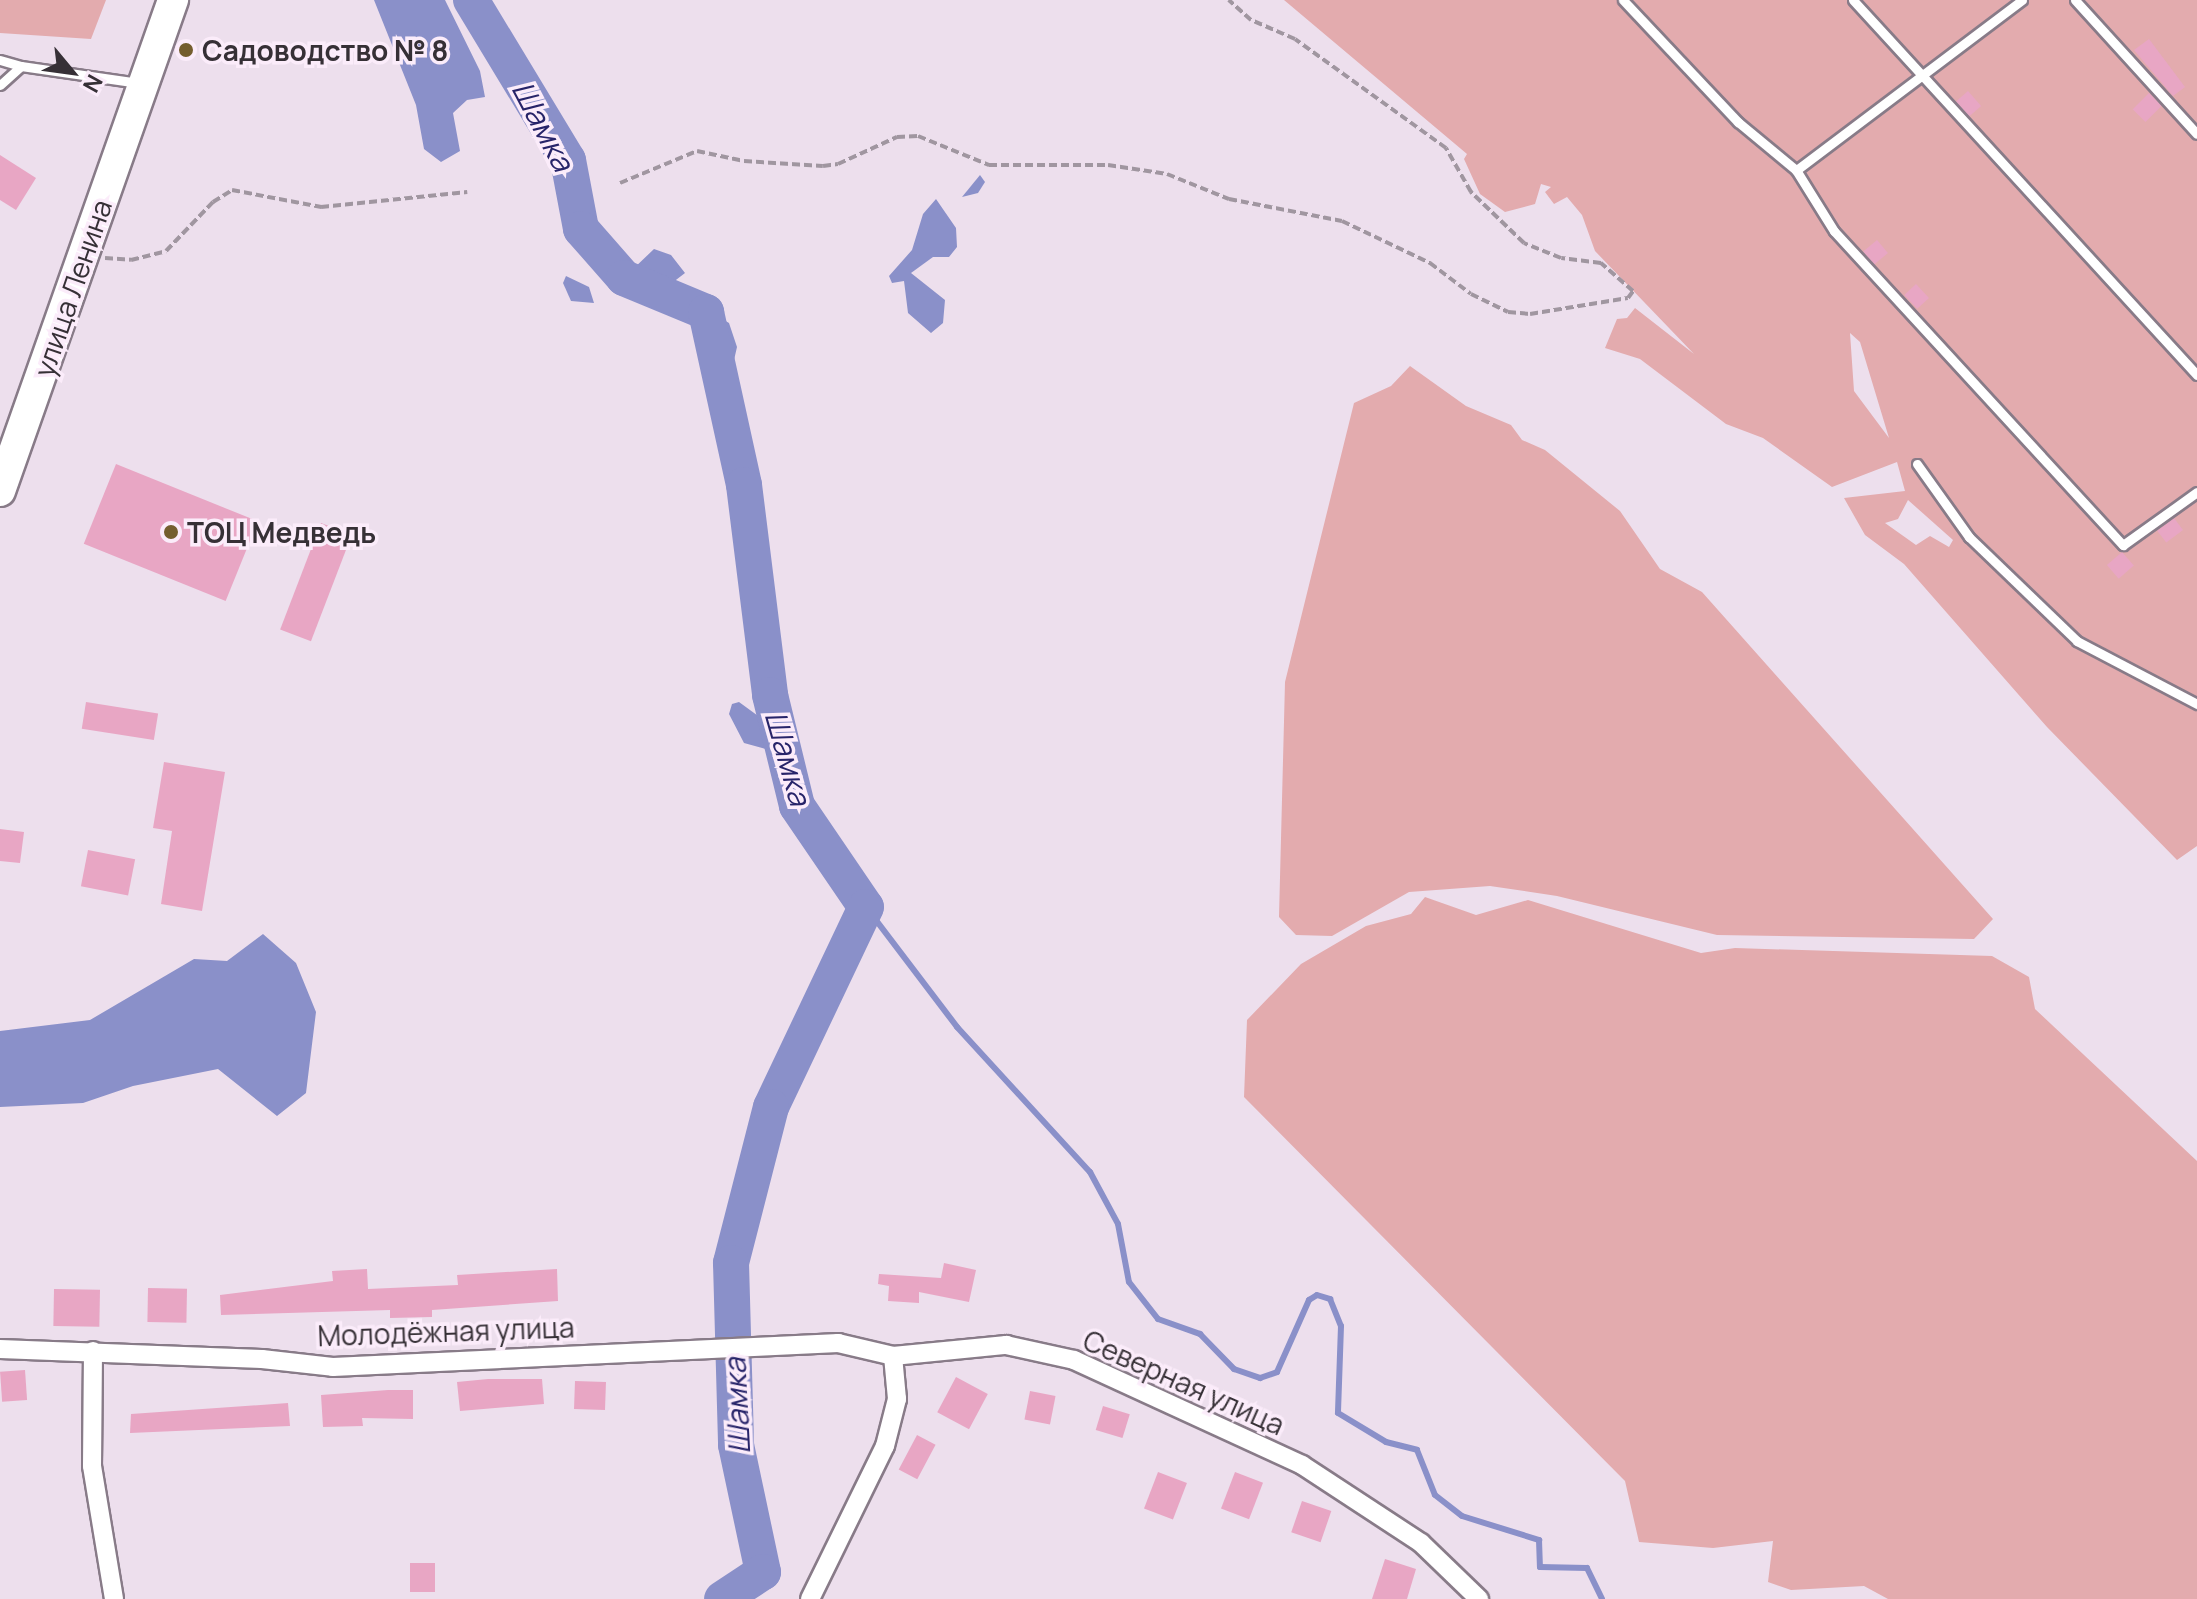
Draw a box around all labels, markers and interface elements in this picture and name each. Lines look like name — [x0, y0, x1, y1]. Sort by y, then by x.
north arrow — [32, 32, 112, 112]
place label: Садоводство № 8 — [202, 33, 448, 67]
marker: Садоводство № 8 — [177, 41, 195, 59]
text: N — [76, 69, 110, 98]
water label: Шамка — [505, 75, 581, 177]
street label: улица Ленина — [26, 195, 118, 381]
place label: ТОЦ Медведь — [187, 515, 376, 549]
marker: ТОЦ Медведь — [162, 523, 180, 541]
water label: Шамка — [757, 707, 819, 809]
street label: Молодёжная улица — [317, 1310, 575, 1352]
street label: Северная улица — [1078, 1323, 1290, 1441]
water label: Шамка — [717, 1357, 757, 1455]

